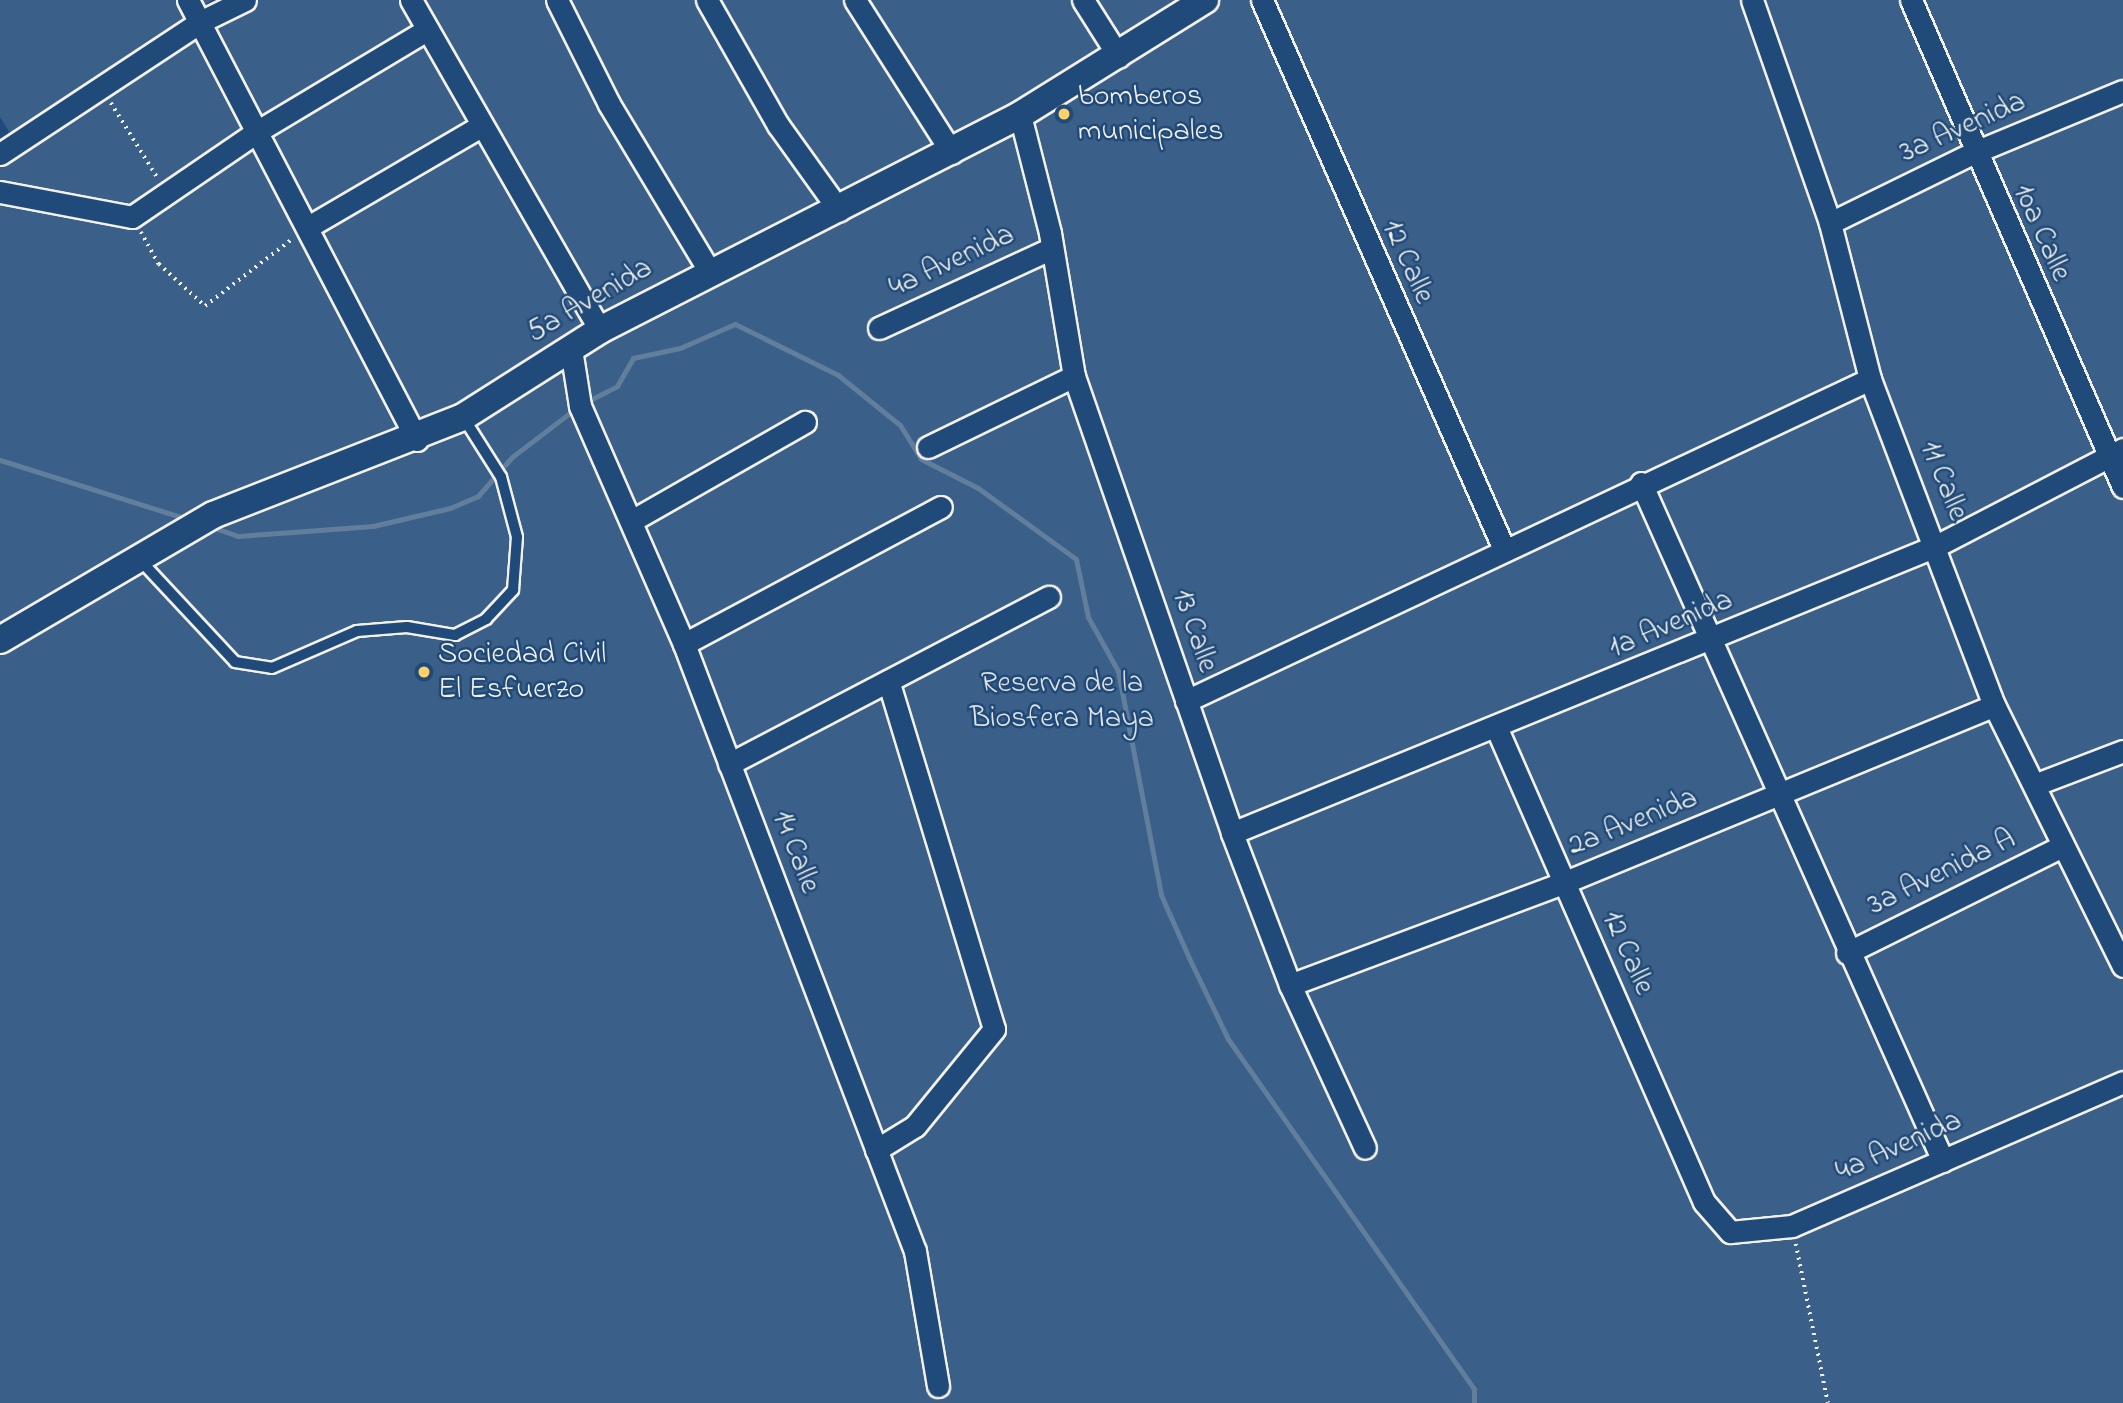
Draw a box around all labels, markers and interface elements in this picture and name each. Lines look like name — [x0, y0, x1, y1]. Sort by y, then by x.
place label: bomberos municipales — [1078, 79, 1224, 150]
street label: 3a Avenida — [1895, 84, 2031, 172]
marker: bomberos municipales — [1056, 106, 1072, 122]
street label: 10a Calle — [2004, 179, 2078, 287]
street label: 12 Calle — [1373, 214, 1441, 310]
street label: 4a Avenida — [884, 217, 1020, 307]
street label: 5a Avenida — [521, 251, 659, 351]
street label: 11 Calle — [1911, 436, 1975, 526]
street label: 1a Avenida — [1604, 583, 1738, 667]
street label: 13 Calle — [1163, 585, 1225, 677]
place label: Sociedad Civil El Esfuerzo — [438, 637, 606, 708]
marker: Sociedad Civil El Esfuerzo — [416, 664, 432, 680]
park label: Reserva de la Biosfera Maya — [970, 666, 1154, 736]
street label: 2a Avenida — [1563, 781, 1703, 865]
street label: 14 Calle — [763, 806, 827, 898]
street label: 3a Avenida A — [1862, 822, 2022, 924]
street label: 12 Calle — [1593, 905, 1661, 1001]
street label: 4a Avenida — [1831, 1103, 1967, 1191]

